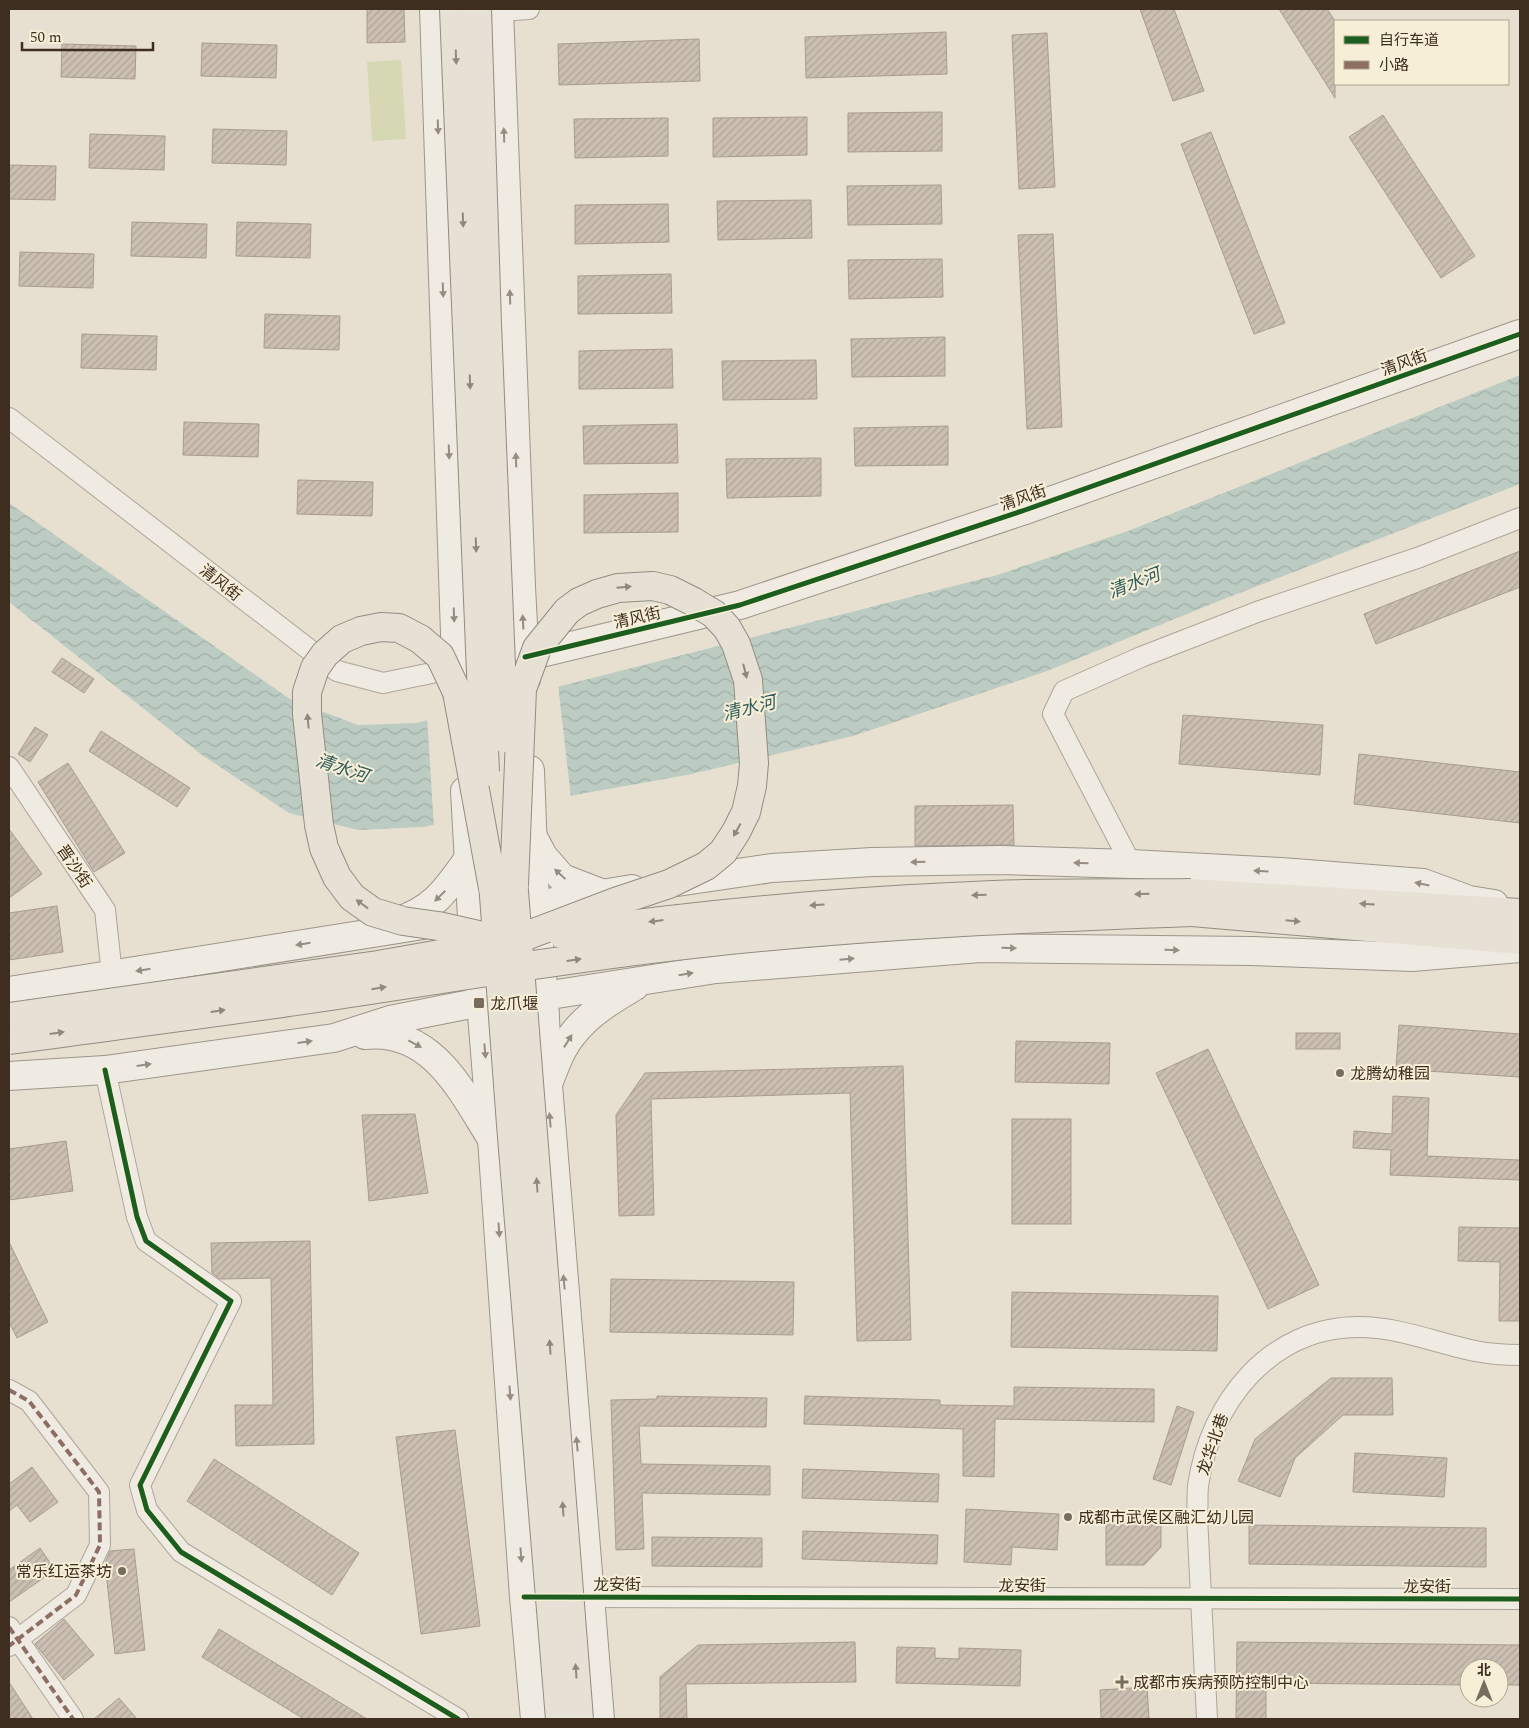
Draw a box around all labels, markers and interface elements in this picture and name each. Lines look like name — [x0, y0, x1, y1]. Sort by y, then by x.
scale bar — [22, 20, 154, 52]
legend — [1334, 20, 1509, 85]
text: 50 m — [30, 26, 62, 49]
text: 自行车道 — [1379, 29, 1439, 52]
one-way arrow — [453, 50, 461, 66]
text: 小路 — [1379, 54, 1409, 77]
one-way arrow — [434, 120, 442, 136]
one-way arrow — [500, 127, 508, 143]
one-way arrow — [459, 212, 467, 228]
one-way arrow — [439, 282, 447, 298]
one-way arrow — [506, 289, 514, 305]
street label: 清风街 — [1378, 343, 1431, 382]
one-way arrow — [466, 374, 474, 390]
one-way arrow — [445, 445, 453, 461]
one-way arrow — [512, 451, 520, 467]
street label: 清风街 — [997, 479, 1050, 517]
one-way arrow — [472, 537, 480, 553]
street label: 清风街 — [194, 559, 247, 607]
water label: 清水河 — [1104, 560, 1167, 606]
one-way arrow — [617, 583, 633, 591]
street label: 清风街 — [611, 601, 663, 635]
one-way arrow — [450, 607, 458, 623]
one-way arrow — [518, 614, 526, 630]
one-way arrow — [741, 664, 749, 679]
water label: 清水河 — [720, 688, 781, 728]
one-way arrow — [303, 712, 311, 728]
water label: 清水河 — [312, 747, 375, 791]
one-way arrow — [732, 824, 741, 837]
street label: 晋沙街 — [51, 840, 98, 893]
one-way arrow — [910, 858, 926, 866]
one-way arrow — [1073, 858, 1089, 866]
one-way arrow — [1252, 866, 1268, 874]
one-way arrow — [554, 868, 566, 879]
one-way arrow — [1415, 880, 1430, 888]
one-way arrow — [434, 890, 446, 902]
one-way arrow — [1134, 890, 1150, 898]
one-way arrow — [971, 892, 987, 900]
one-way arrow — [355, 899, 369, 909]
one-way arrow — [1359, 899, 1375, 907]
one-way arrow — [809, 901, 825, 909]
one-way arrow — [647, 917, 663, 925]
one-way arrow — [1285, 917, 1301, 925]
one-way arrow — [295, 940, 311, 948]
one-way arrow — [1002, 944, 1018, 952]
one-way arrow — [1164, 946, 1180, 954]
one-way arrow — [840, 954, 856, 962]
one-way arrow — [567, 956, 583, 964]
one-way arrow — [134, 967, 150, 975]
one-way arrow — [678, 970, 694, 978]
one-way arrow — [371, 984, 387, 992]
place label: 龙爪堰 — [490, 992, 538, 1016]
marker: 龙爪堰 — [472, 996, 486, 1010]
one-way arrow — [210, 1007, 226, 1015]
one-way arrow — [49, 1029, 65, 1037]
one-way arrow — [564, 1034, 573, 1048]
one-way arrow — [298, 1037, 314, 1045]
one-way arrow — [408, 1040, 423, 1048]
one-way arrow — [482, 1043, 490, 1059]
one-way arrow — [137, 1061, 153, 1069]
place label: 龙腾幼稚园 — [1350, 1062, 1430, 1086]
marker: 龙腾幼稚园 — [1334, 1067, 1346, 1079]
one-way arrow — [546, 1112, 554, 1128]
one-way arrow — [533, 1176, 541, 1192]
one-way arrow — [495, 1223, 503, 1239]
one-way arrow — [559, 1274, 567, 1290]
one-way arrow — [546, 1338, 554, 1354]
one-way arrow — [506, 1385, 514, 1401]
street label: 龙华北巷 — [1191, 1410, 1235, 1478]
one-way arrow — [573, 1436, 581, 1452]
one-way arrow — [559, 1500, 567, 1516]
place label: 成都市武侯区融汇幼儿园 — [1078, 1506, 1254, 1530]
marker: 成都市武侯区融汇幼儿园 — [1062, 1511, 1074, 1523]
one-way arrow — [517, 1547, 525, 1563]
place label: 常乐红运茶坊 — [16, 1560, 112, 1584]
marker: 常乐红运茶坊 — [116, 1565, 128, 1577]
street label: 龙安街 — [593, 1573, 641, 1597]
street label: 龙安街 — [998, 1574, 1046, 1598]
street label: 龙安街 — [1403, 1575, 1451, 1599]
north arrow — [1459, 1658, 1509, 1708]
text: 北 — [1477, 1660, 1491, 1681]
one-way arrow — [571, 1662, 579, 1678]
place label: 成都市疾病预防控制中心 — [1133, 1671, 1309, 1695]
marker: 成都市疾病预防控制中心 — [1115, 1675, 1129, 1689]

